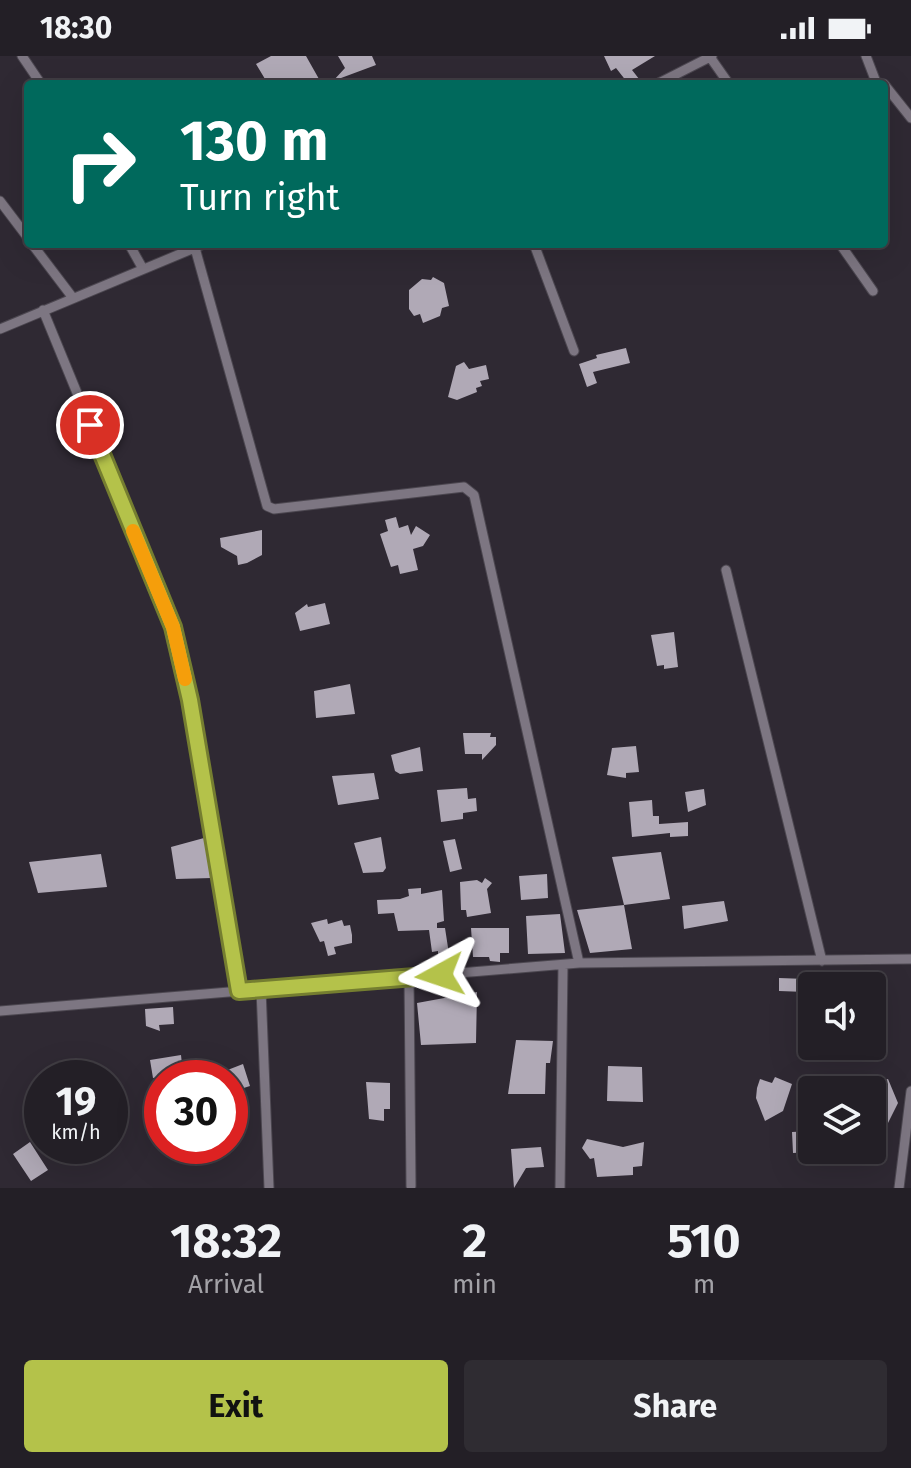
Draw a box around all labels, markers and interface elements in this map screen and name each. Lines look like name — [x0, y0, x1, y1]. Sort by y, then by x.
text: 18:30 — [40, 10, 112, 46]
text: 130 m — [180, 108, 328, 175]
icon: right — [48, 112, 152, 216]
text: Turn right — [180, 176, 340, 220]
pin — [56, 391, 124, 459]
icon: arrive — [68, 403, 112, 447]
position arrow — [398, 933, 482, 1017]
map controls — [798, 972, 886, 1164]
button: sound — [798, 972, 886, 1060]
speed limit sign: 30 — [144, 1060, 248, 1164]
button: layers — [798, 1076, 886, 1164]
text: 19 — [56, 1078, 96, 1126]
text: km/h — [51, 1120, 101, 1144]
text: 18:32 — [170, 1212, 282, 1270]
text: 2 — [462, 1212, 487, 1270]
text: 510 — [667, 1212, 741, 1270]
text: Arrival — [188, 1269, 264, 1300]
text: min — [452, 1269, 497, 1300]
text: m — [693, 1269, 715, 1300]
button: Exit — [24, 1360, 448, 1452]
button: Share — [464, 1360, 887, 1452]

